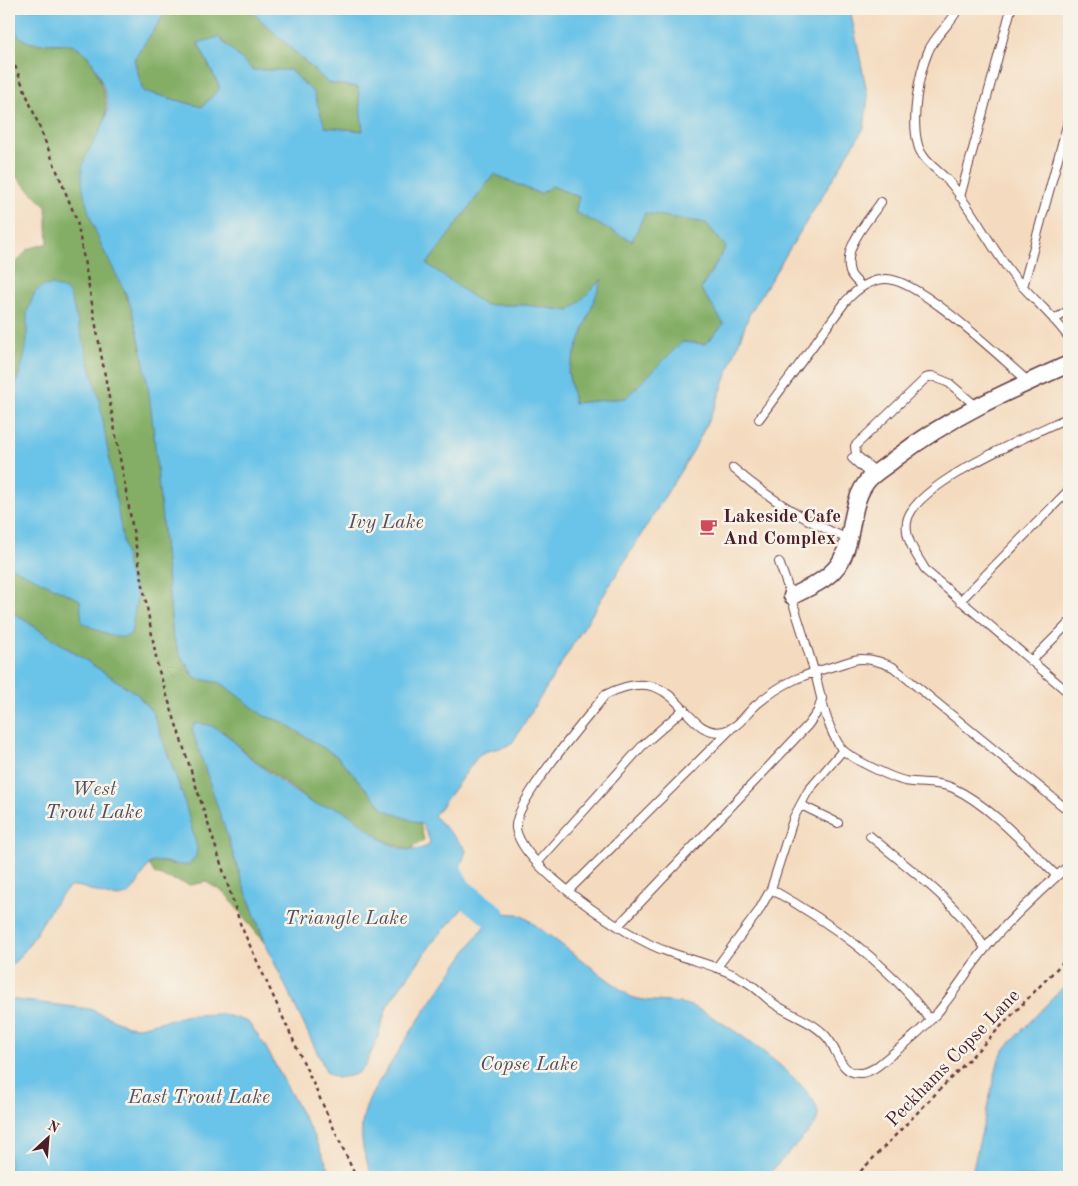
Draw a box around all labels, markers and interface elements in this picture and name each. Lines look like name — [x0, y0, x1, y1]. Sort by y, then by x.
place label: Lakeside Cafe And Complex — [723, 508, 841, 549]
water label: Ivy Lake — [347, 513, 424, 533]
cafe icon: Lakeside Cafe And Complex — [699, 516, 719, 536]
water label: West Trout Lake — [45, 780, 143, 823]
water label: Triangle Lake — [285, 909, 407, 929]
street label: Peckhams Copse Lane — [884, 986, 1024, 1131]
water label: Copse Lake — [480, 1055, 578, 1075]
water label: East Trout Lake — [127, 1088, 270, 1108]
north arrow — [22, 1114, 72, 1164]
text: N — [45, 1119, 61, 1136]

